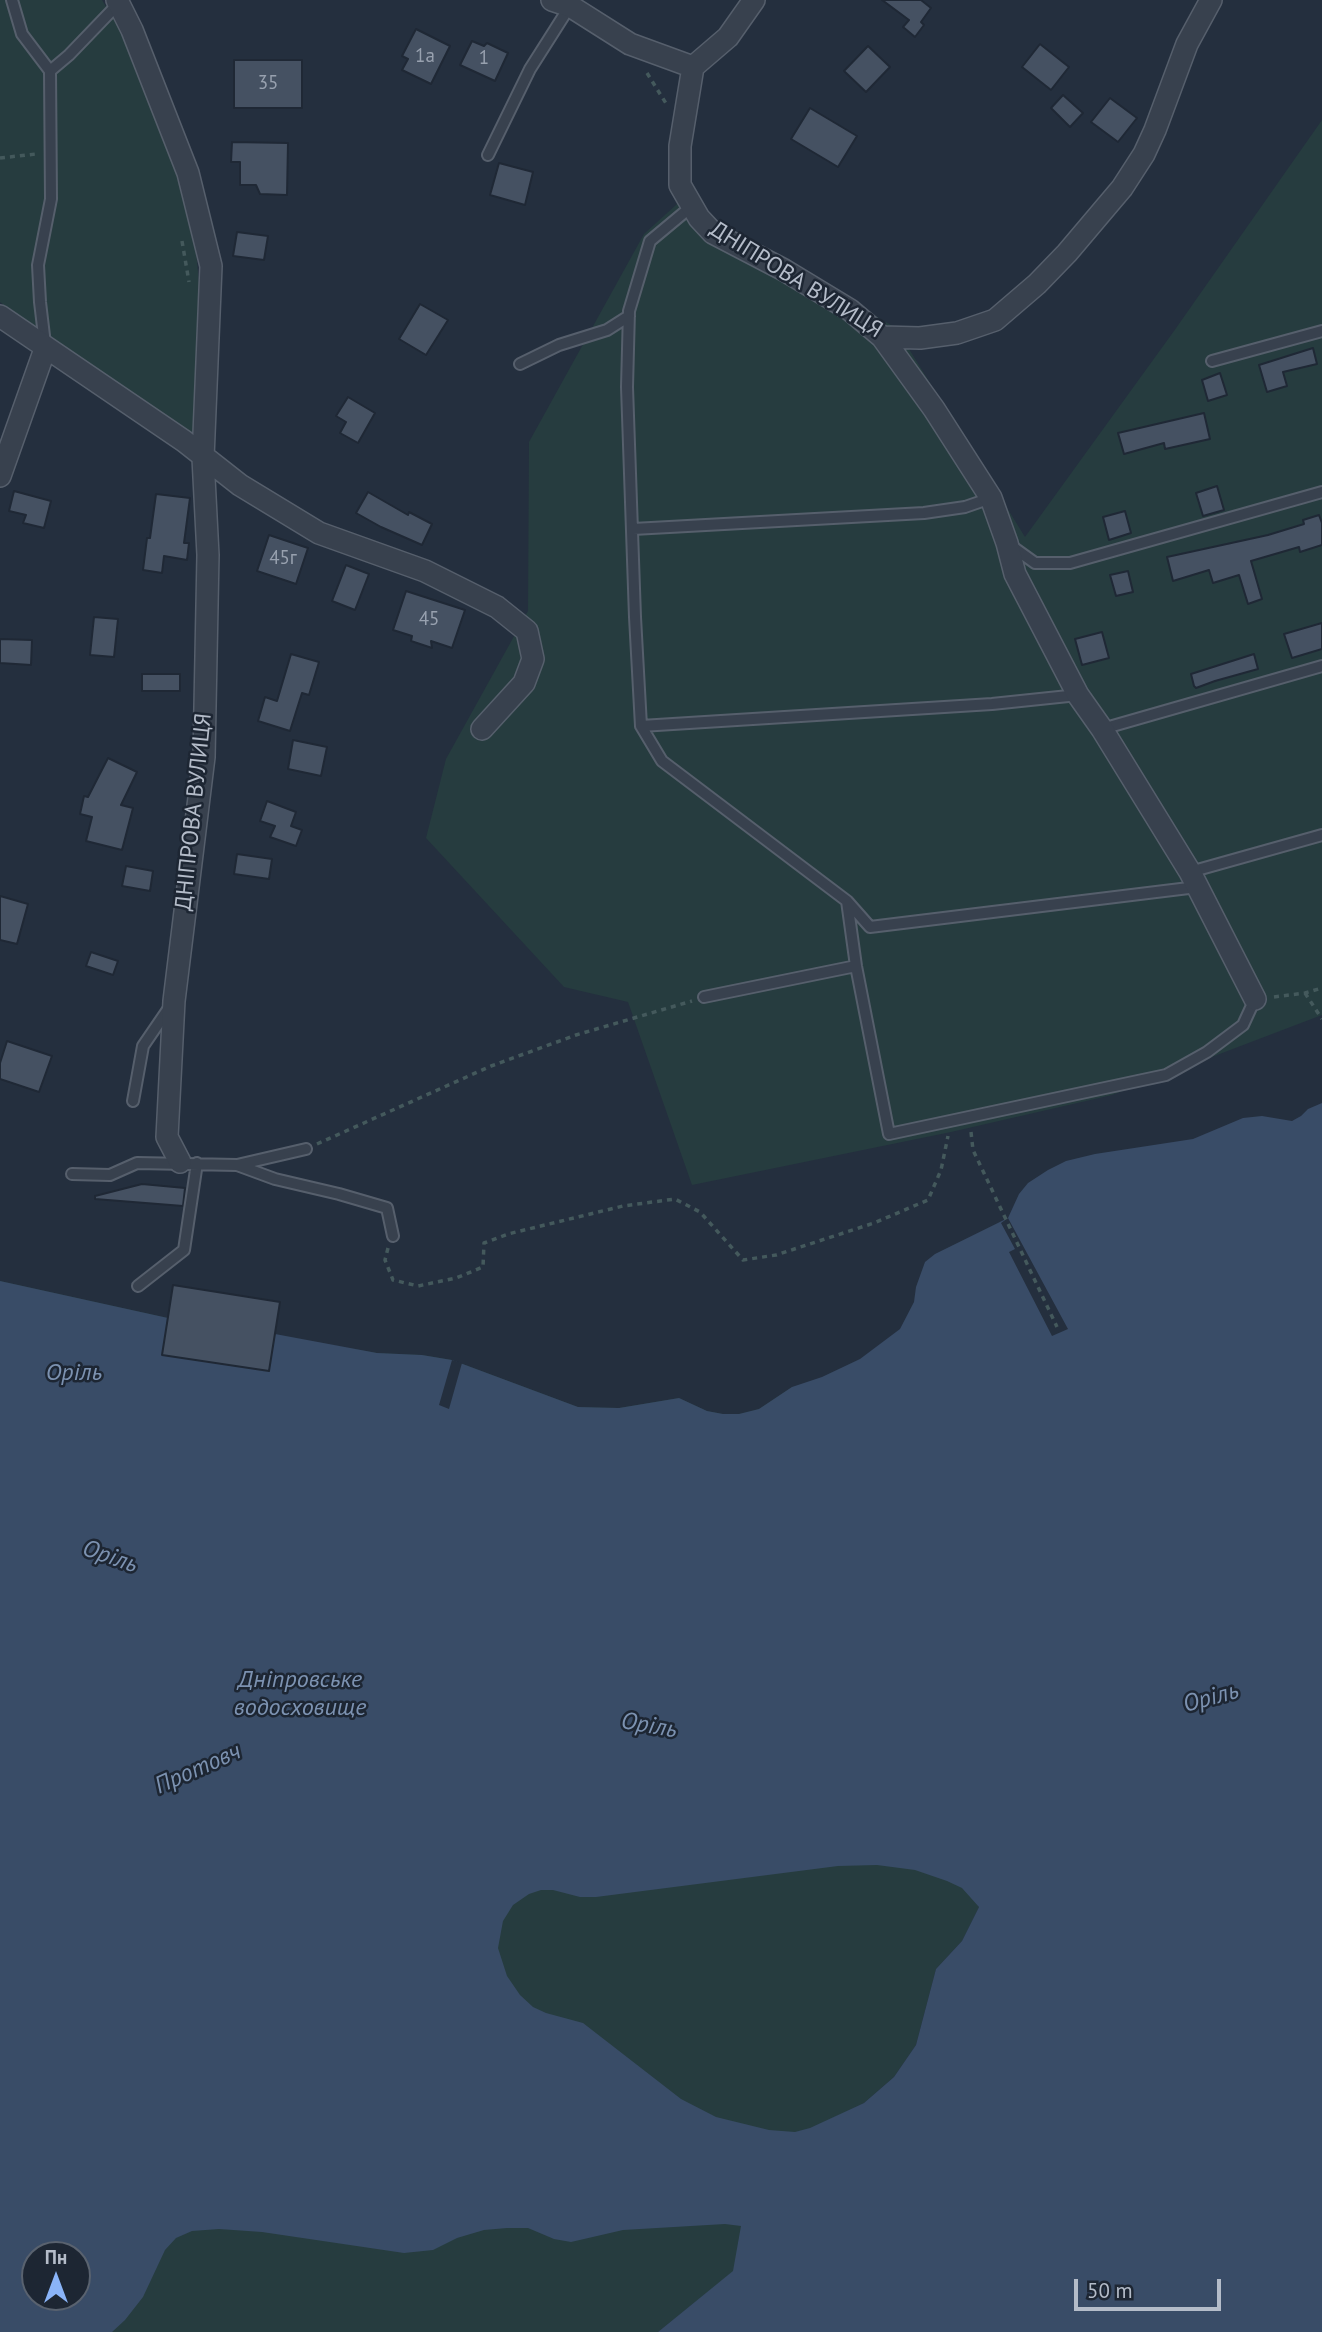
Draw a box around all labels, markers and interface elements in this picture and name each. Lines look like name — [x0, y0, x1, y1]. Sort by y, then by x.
house number: 1а — [415, 46, 435, 68]
house number: 1 — [479, 48, 489, 70]
house number: 35 — [258, 73, 278, 95]
street label: ДНІПРОВА ВУЛИЦЯ — [705, 216, 887, 344]
house number: 45г — [269, 548, 297, 570]
house number: 45 — [419, 609, 439, 631]
street label: ДНІПРОВА ВУЛИЦЯ — [170, 712, 218, 912]
water label: Орiль — [46, 1359, 102, 1387]
water label: Оріль — [79, 1534, 141, 1580]
water label: Дніпровське водосховище — [234, 1666, 366, 1722]
water label: Оріль — [1180, 1677, 1242, 1719]
water label: Оріль — [619, 1707, 679, 1745]
water label: Протовч — [150, 1737, 246, 1801]
north arrow — [21, 2241, 91, 2311]
text: Пн — [45, 2245, 67, 2269]
scale bar — [1077, 2266, 1224, 2310]
text: 50 m — [1087, 2277, 1133, 2304]

